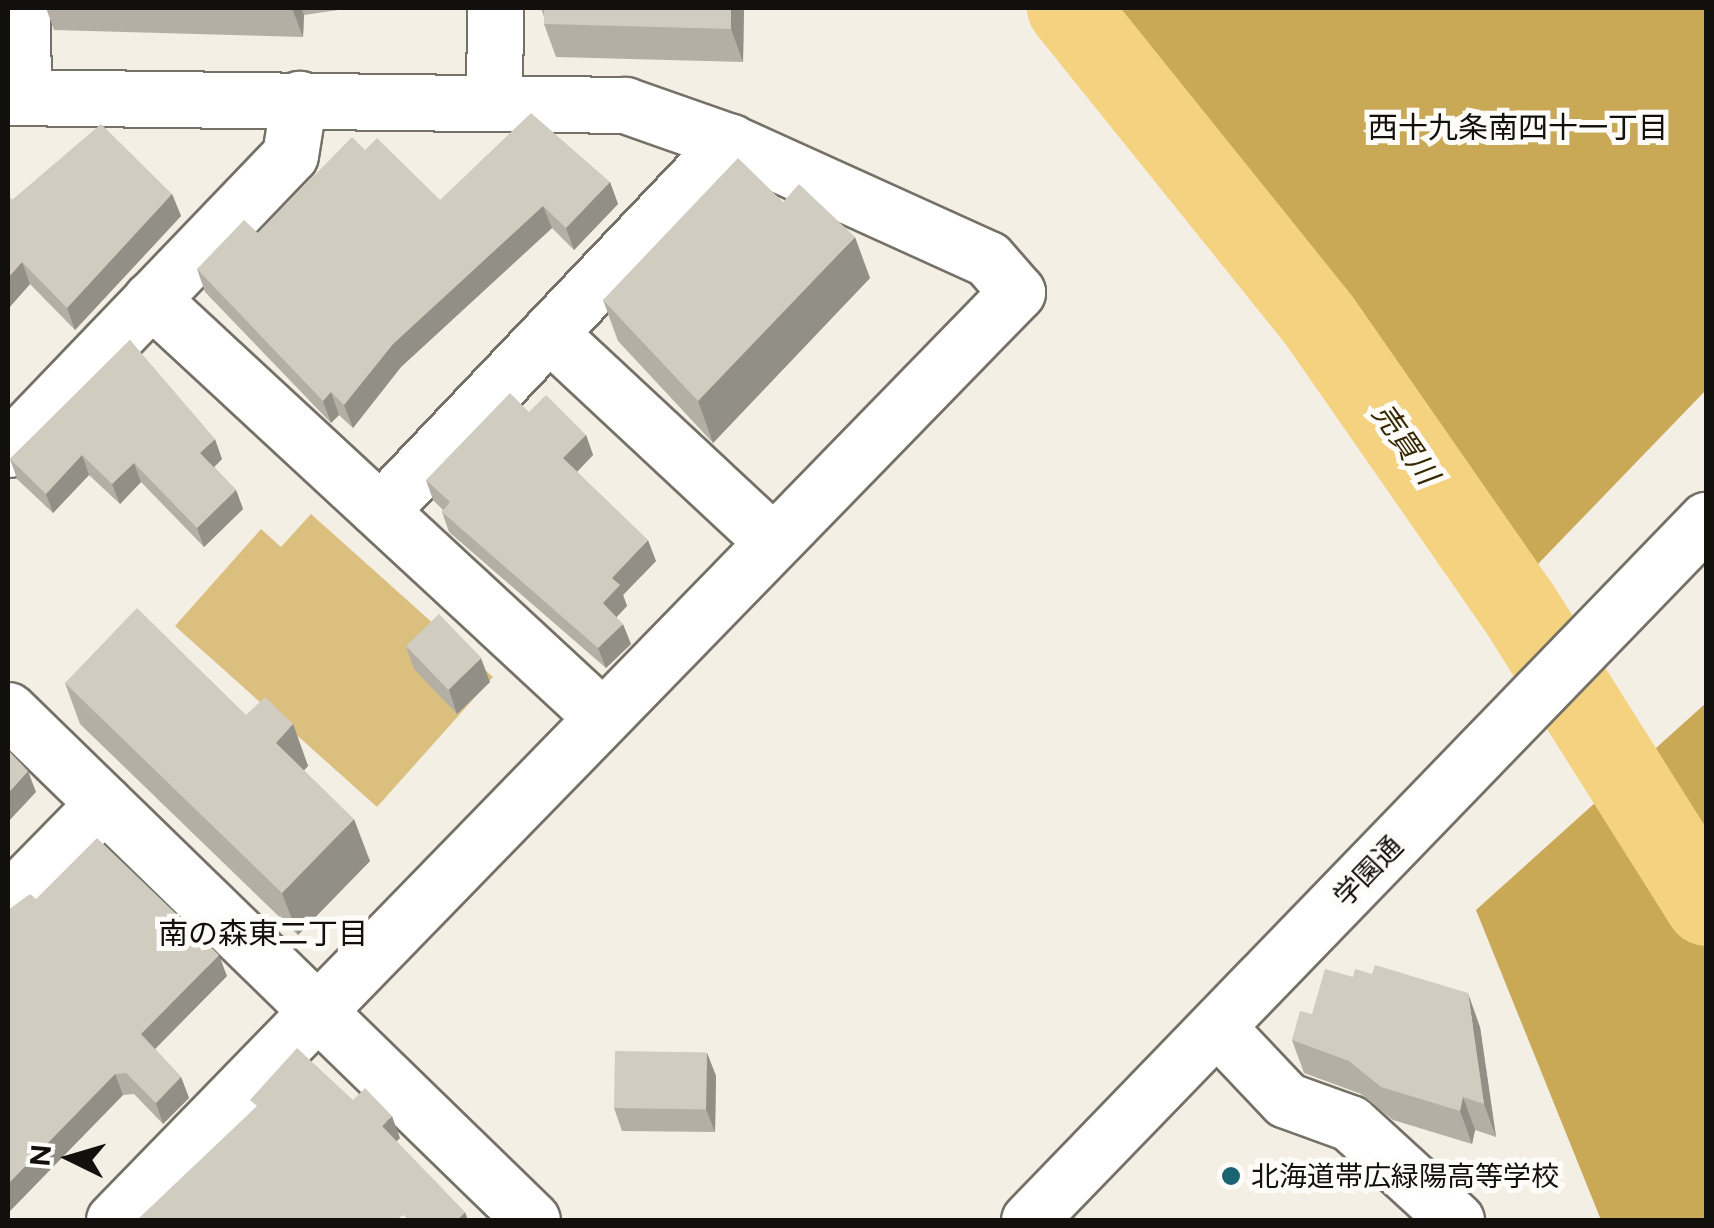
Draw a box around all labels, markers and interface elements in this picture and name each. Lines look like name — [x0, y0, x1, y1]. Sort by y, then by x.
district label: 西十九条南四十一丁目 — [1368, 110, 1668, 146]
water label: 売買川 — [1364, 397, 1446, 491]
street label: 学園通 — [1327, 829, 1409, 913]
district label: 南の森東二丁目 — [158, 916, 368, 952]
north arrow — [20, 1108, 120, 1208]
text: N — [22, 1143, 58, 1168]
place label: 北海道帯広緑陽高等学校 — [1251, 1159, 1559, 1193]
marker: 北海道帯広緑陽高等学校 — [1220, 1165, 1242, 1187]

